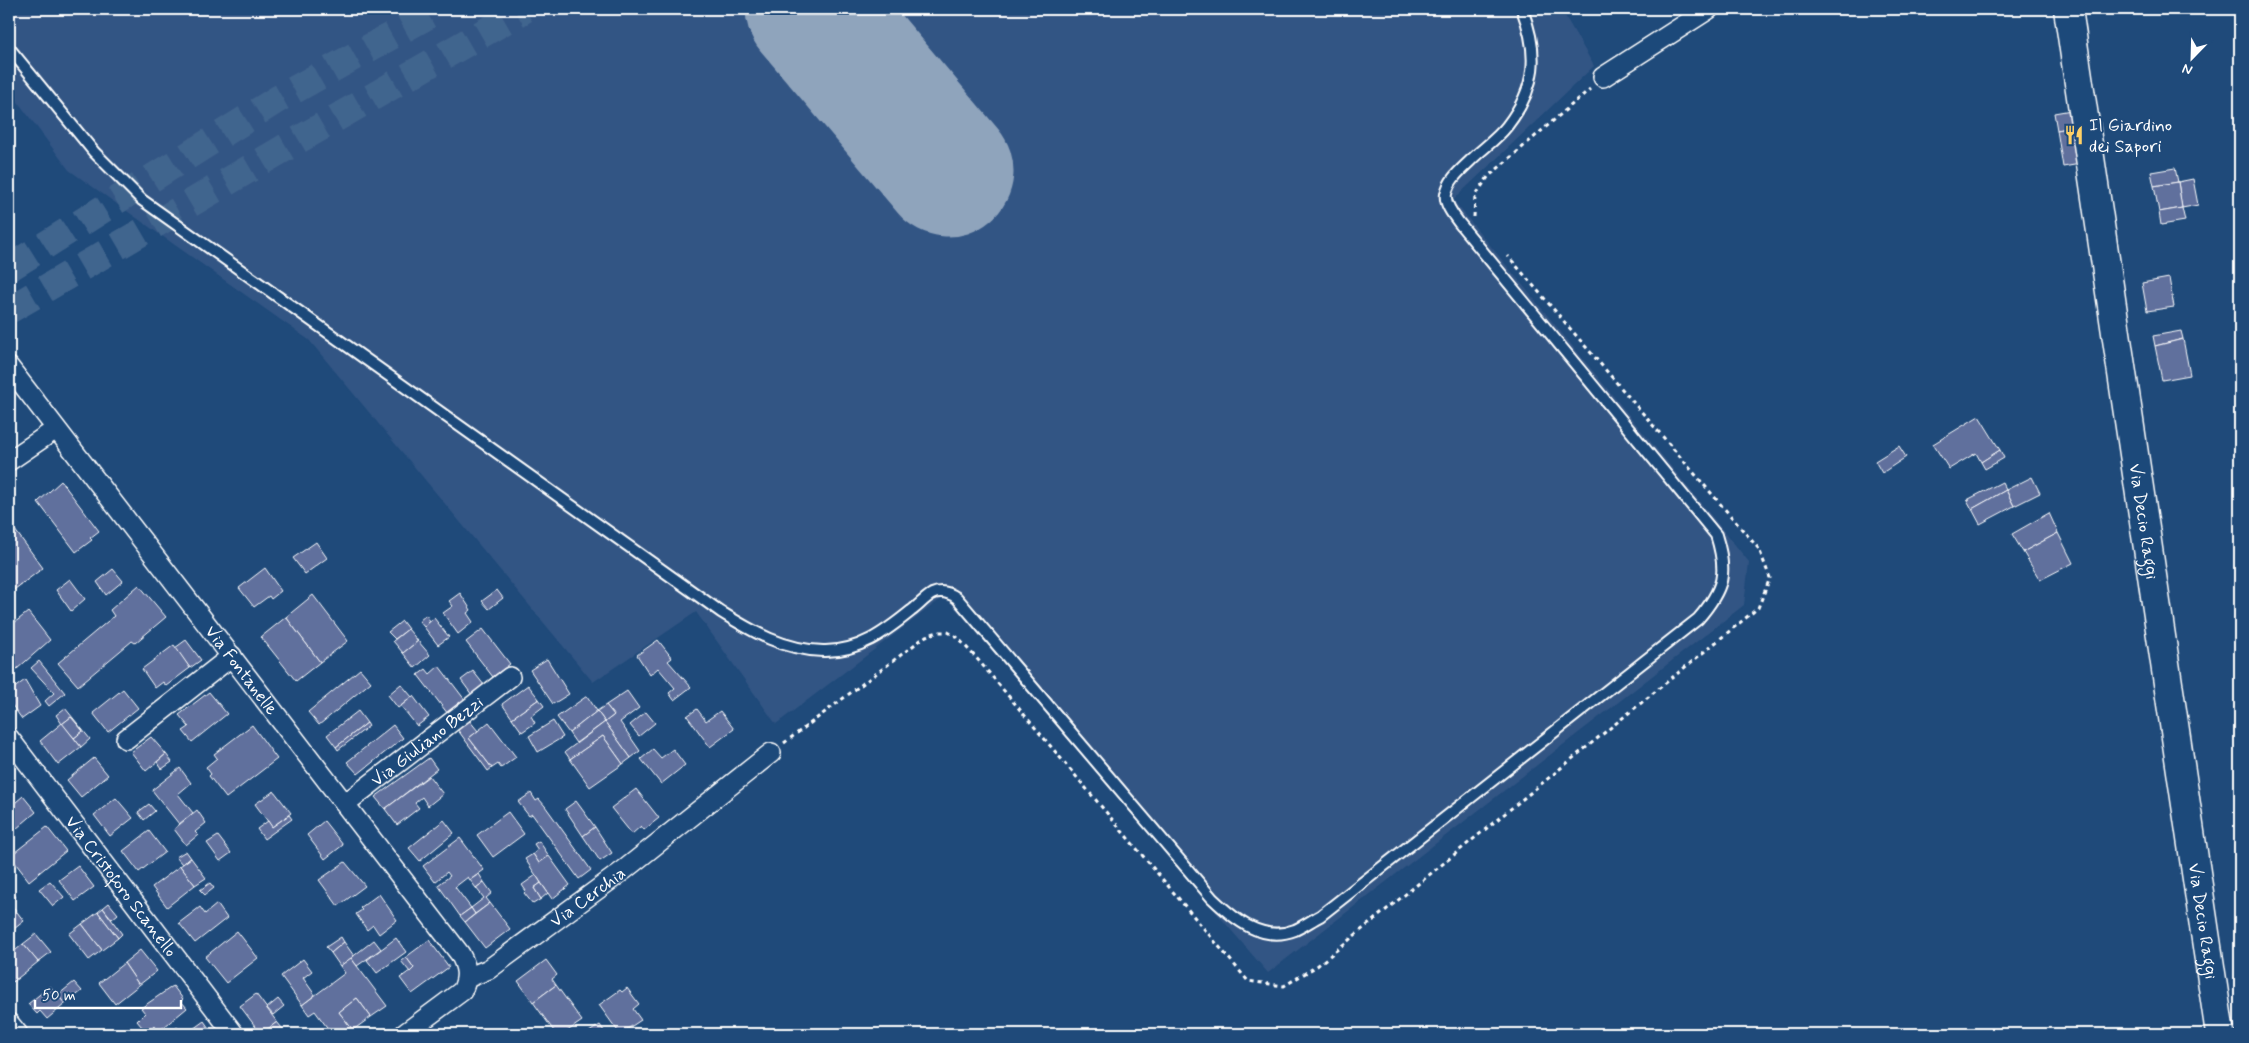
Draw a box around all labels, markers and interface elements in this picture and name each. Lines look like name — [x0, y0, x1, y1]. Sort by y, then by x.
north arrow — [2166, 32, 2216, 82]
text: N — [2180, 59, 2195, 79]
place label: Il Giardino dei Sapori — [2089, 114, 2172, 159]
restaurant icon: Il Giardino dei Sapori — [2063, 124, 2085, 146]
street label: Via Decio Raggi — [2123, 462, 2163, 581]
street label: Via Fontanelle — [199, 621, 283, 720]
street label: Via Giuliano Bezzi — [366, 691, 489, 793]
street label: Via Cristoforo Scanello — [59, 811, 182, 962]
street label: Via Cerchia — [545, 862, 631, 933]
street label: Via Decio Raggi — [2182, 862, 2223, 981]
scale bar — [35, 978, 181, 1010]
text: 50 m — [42, 986, 76, 1006]

